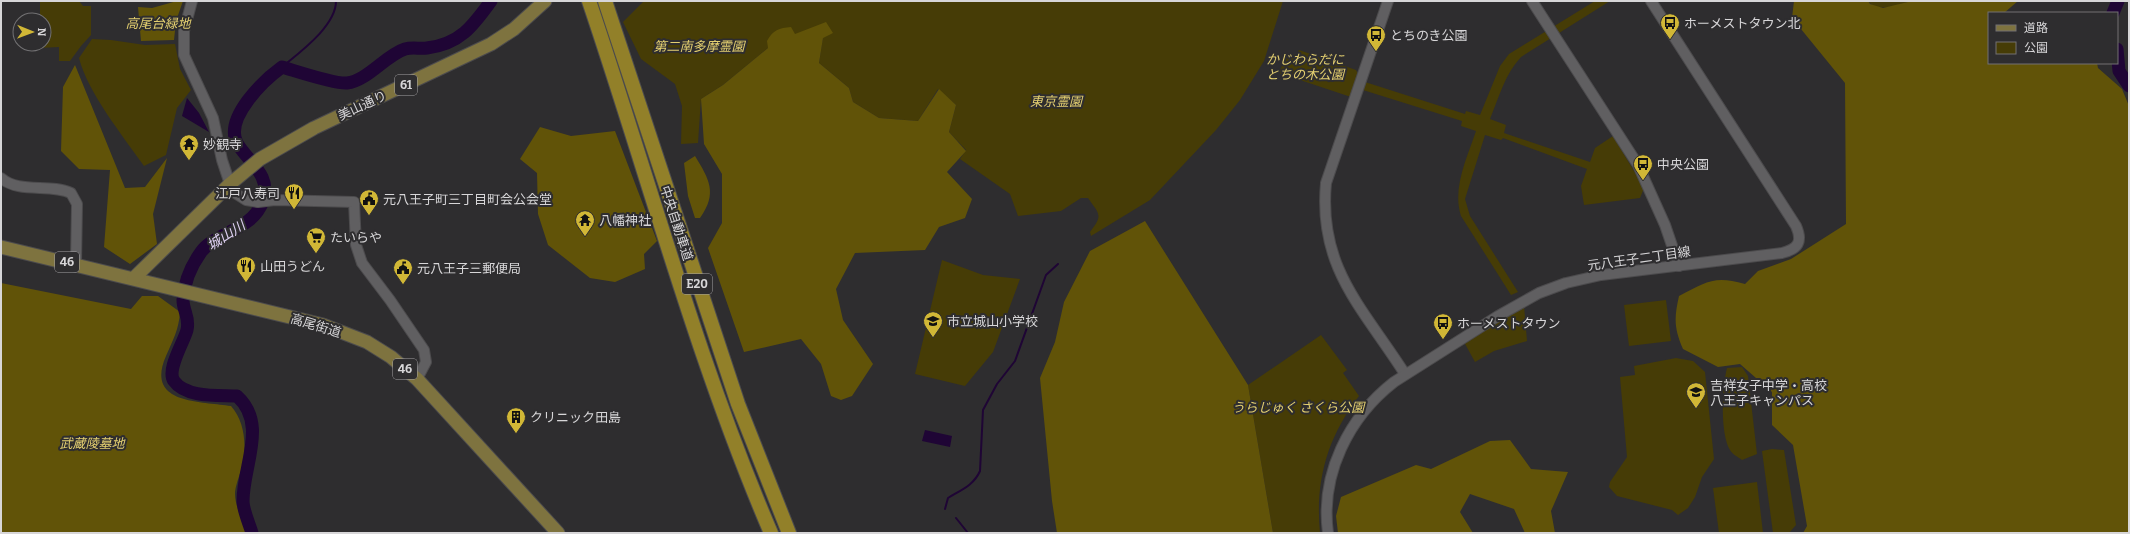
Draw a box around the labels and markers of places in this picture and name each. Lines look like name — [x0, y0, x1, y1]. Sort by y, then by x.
bus stop icon: ホーメストタウン北 — [1659, 12, 1681, 40]
place label: ホーメストタウン北 — [1684, 16, 1800, 31]
bus stop icon: とちのき公園 — [1365, 24, 1387, 52]
place label: とちのき公園 — [1390, 28, 1468, 43]
temple icon: 妙観寺 — [178, 133, 200, 161]
place label: 妙観寺 — [203, 137, 242, 152]
bus stop icon: 中央公園 — [1632, 153, 1654, 181]
place label: 中央公園 — [1657, 157, 1709, 172]
restaurant icon: 江戸八寿司 — [283, 182, 305, 210]
place label: 江戸八寿司 — [215, 186, 280, 201]
public building icon: 元八王子町三丁目町会公会堂 — [358, 188, 380, 216]
place label: 元八王子町三丁目町会公会堂 — [383, 192, 552, 207]
temple icon: 八幡神社 — [574, 209, 596, 237]
place label: 八幡神社 — [599, 213, 651, 228]
supermarket icon: たいらや — [305, 226, 327, 254]
place label: たいらや — [330, 230, 382, 245]
restaurant icon: 山田うどん — [235, 255, 257, 283]
public building icon: 元八王子三郵便局 — [392, 257, 414, 285]
place label: 山田うどん — [260, 259, 325, 274]
place label: 元八王子三郵便局 — [417, 261, 521, 276]
school or university icon: 市立城山小学校 — [922, 310, 944, 338]
bus stop icon: ホーメストタウン — [1432, 312, 1454, 340]
place label: 市立城山小学校 — [947, 314, 1038, 329]
place label: ホーメストタウン — [1457, 316, 1560, 331]
place label: 吉祥女子中学・高校 八王子キャンパス — [1710, 378, 1827, 408]
school or university icon: 吉祥女子中学・高校 八王子キャンパス — [1685, 381, 1707, 409]
building icon: クリニック田島 — [505, 406, 527, 434]
place label: クリニック田島 — [530, 410, 621, 425]

